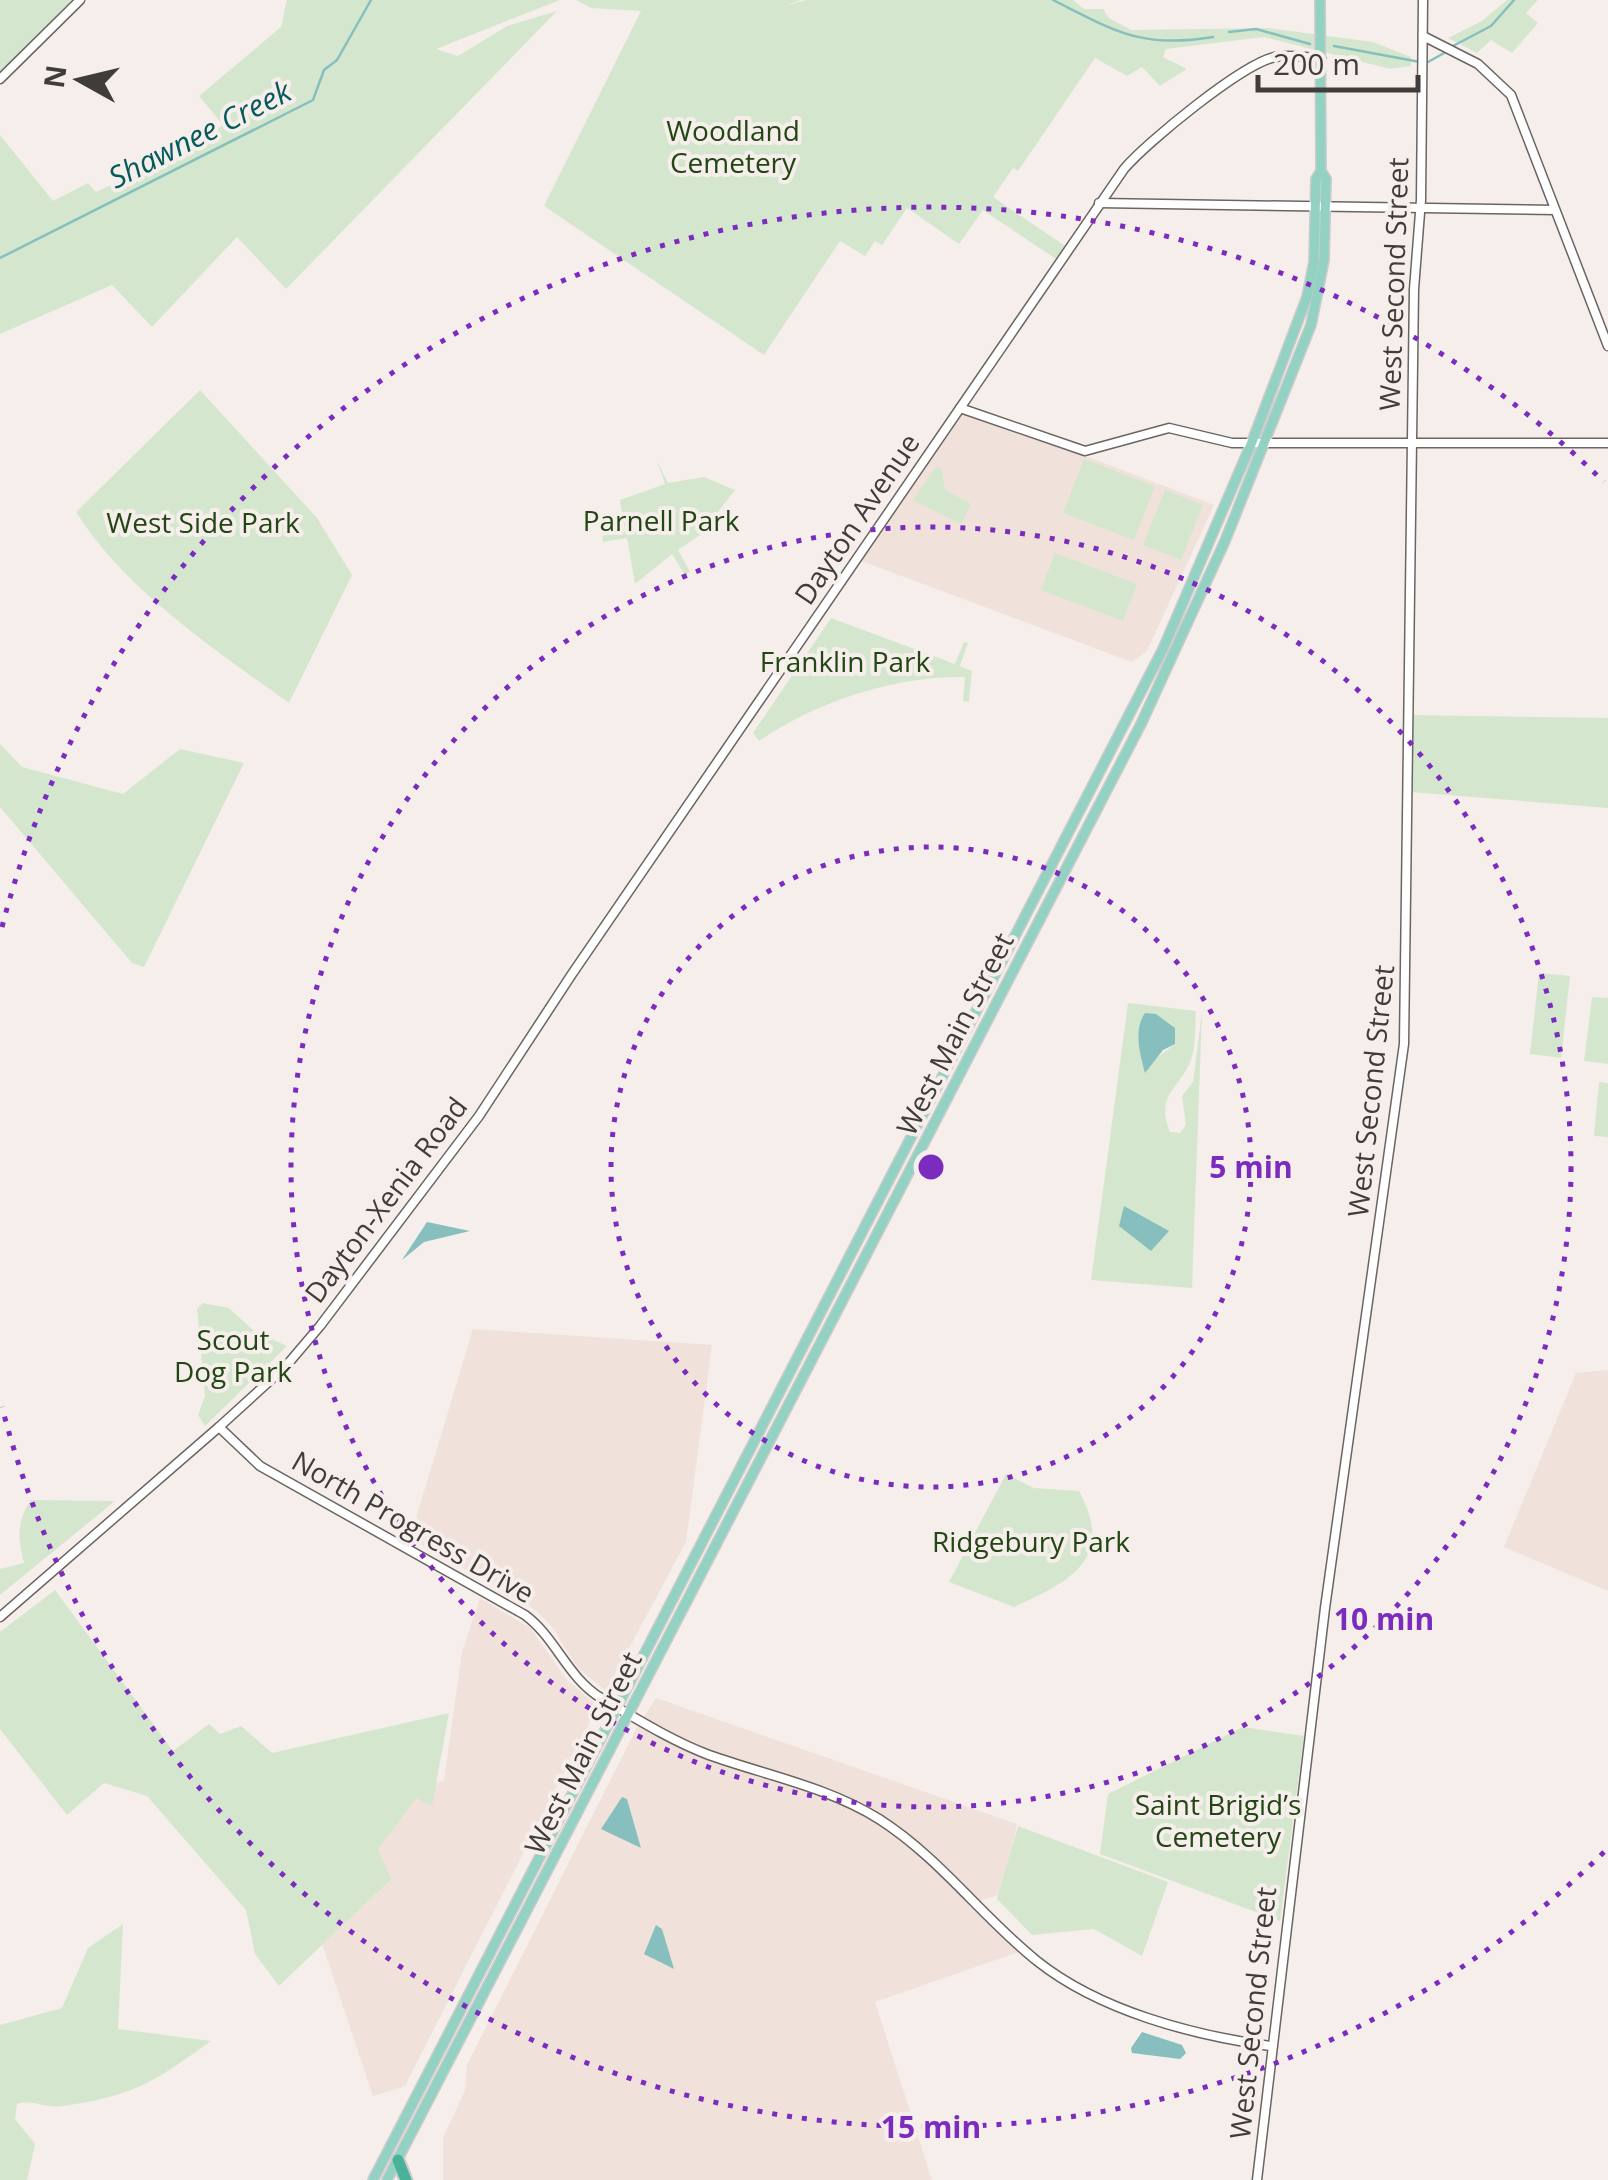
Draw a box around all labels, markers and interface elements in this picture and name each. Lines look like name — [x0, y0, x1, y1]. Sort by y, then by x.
north arrow — [30, 30, 130, 130]
scale bar — [1258, 30, 1418, 92]
text: 200 m — [1273, 43, 1360, 84]
text: N — [34, 62, 75, 90]
water label: Shawnee Creek — [101, 69, 299, 197]
park label: Woodland Cemetery — [666, 111, 800, 181]
street label: West Second Street — [1370, 157, 1416, 411]
street label: Dayton Avenue — [785, 425, 927, 611]
park label: Parnell Park — [583, 501, 740, 539]
park label: West Side Park — [106, 503, 300, 541]
park label: Franklin Park — [760, 642, 931, 680]
street label: West Main Street — [887, 926, 1022, 1141]
street label: West Second Street — [1338, 963, 1402, 1219]
street label: Dayton-Xenia Road — [295, 1089, 475, 1310]
text: 5 min — [1209, 1146, 1293, 1187]
centre of rings — [913, 1149, 949, 1185]
park label: Scout Dog Park — [174, 1320, 292, 1390]
street label: North Progress Drive — [285, 1441, 542, 1611]
park label: Ridgebury Park — [932, 1522, 1130, 1560]
text: 10 min — [1334, 1598, 1434, 1639]
street label: West Main Street — [515, 1645, 650, 1860]
park label: Saint Brigid’s Cemetery — [1135, 1785, 1301, 1855]
street label: West Second Street — [1220, 1885, 1284, 2141]
text: 15 min — [881, 2106, 981, 2147]

